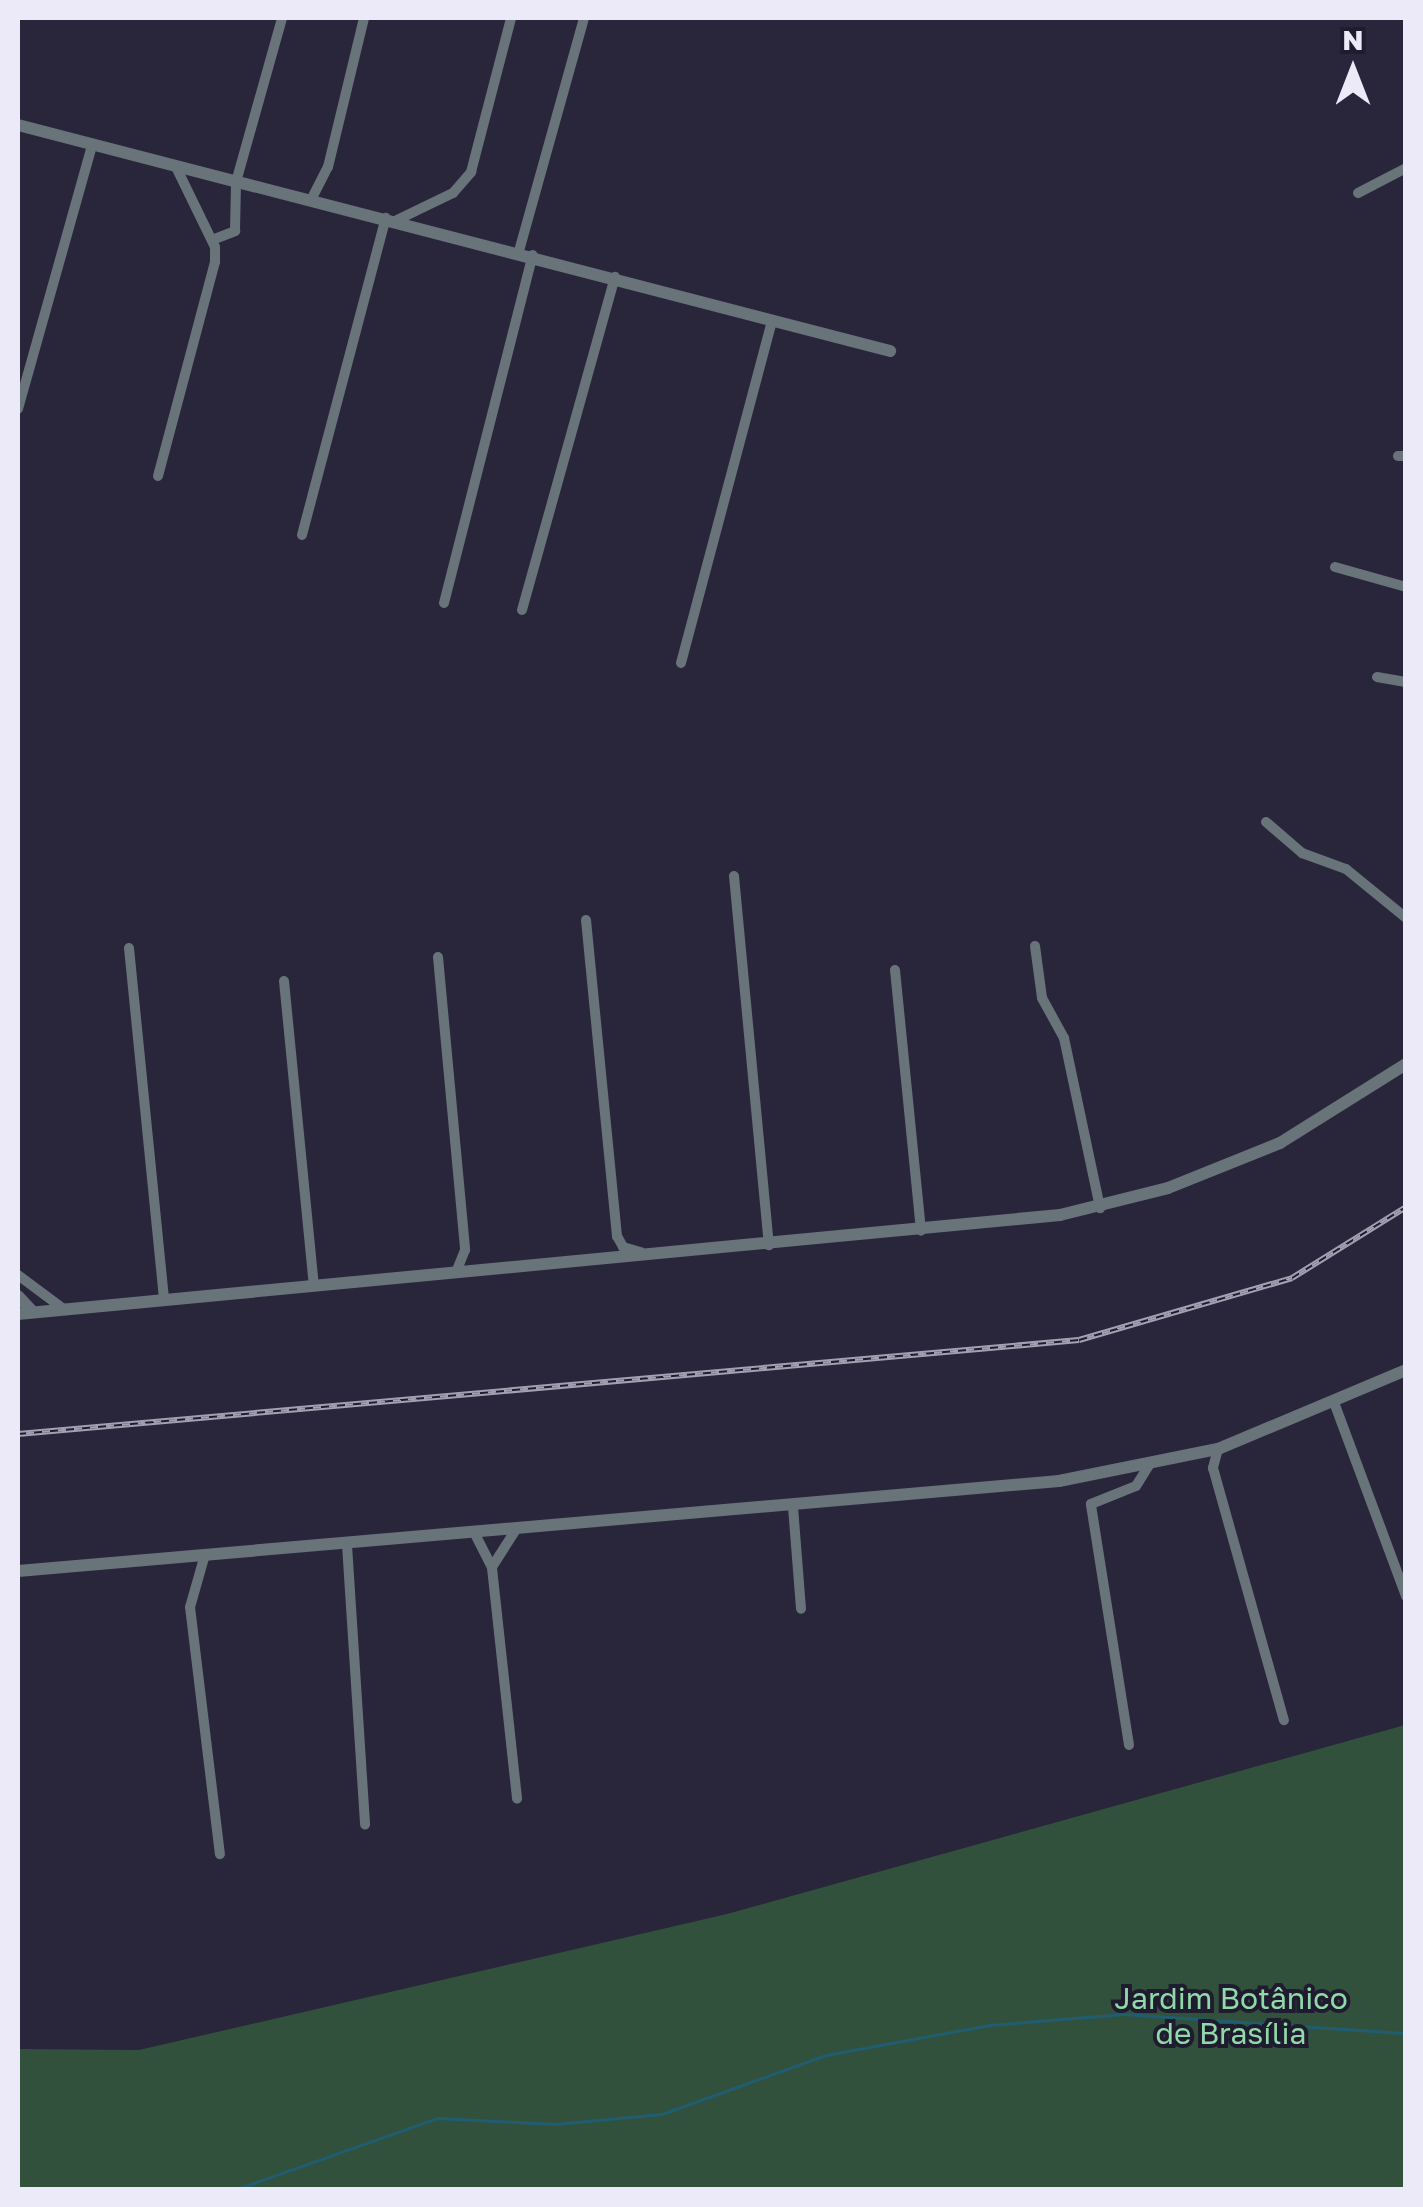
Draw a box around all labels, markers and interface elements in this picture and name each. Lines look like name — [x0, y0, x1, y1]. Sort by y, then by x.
north arrow — [1303, 20, 1403, 120]
text: N — [1342, 23, 1364, 56]
park label: Jardim Botânico de Brasília — [1114, 1980, 1348, 2050]

